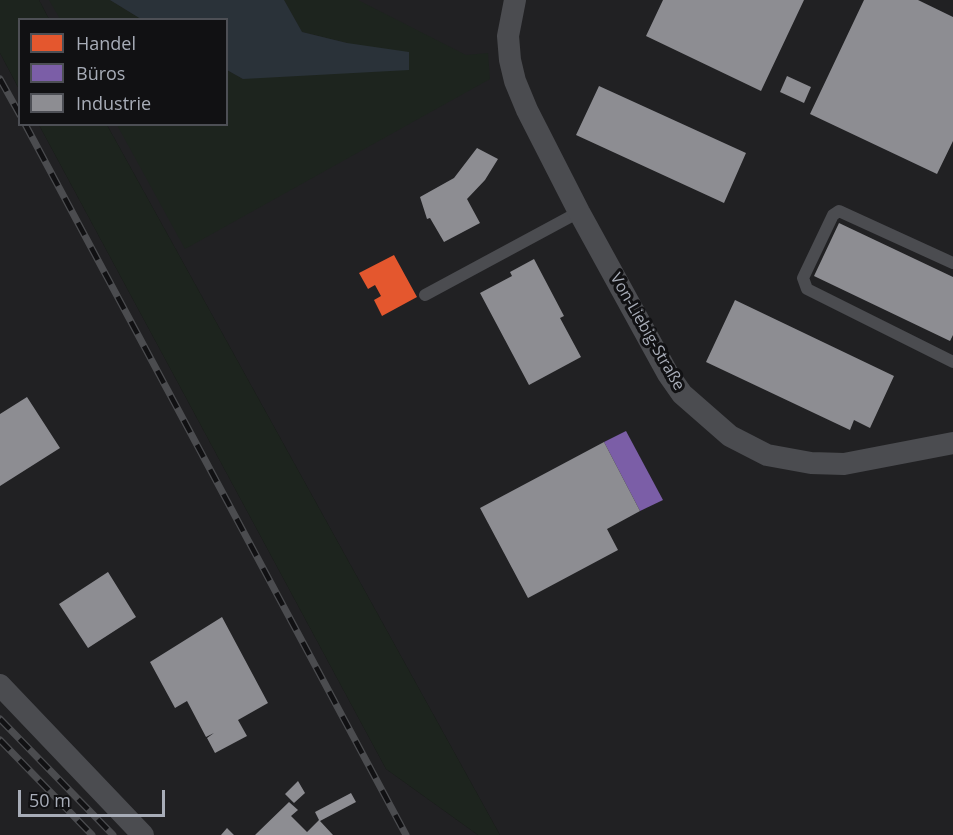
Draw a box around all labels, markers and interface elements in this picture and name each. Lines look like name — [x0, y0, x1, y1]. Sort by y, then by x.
legend — [18, 18, 228, 126]
text: Handel — [76, 31, 136, 55]
text: Büros — [76, 61, 125, 85]
text: Industrie — [76, 91, 151, 115]
street label: Von-Liebig-Straße — [606, 270, 688, 394]
scale bar — [21, 778, 168, 816]
text: 50 m — [29, 788, 71, 812]

